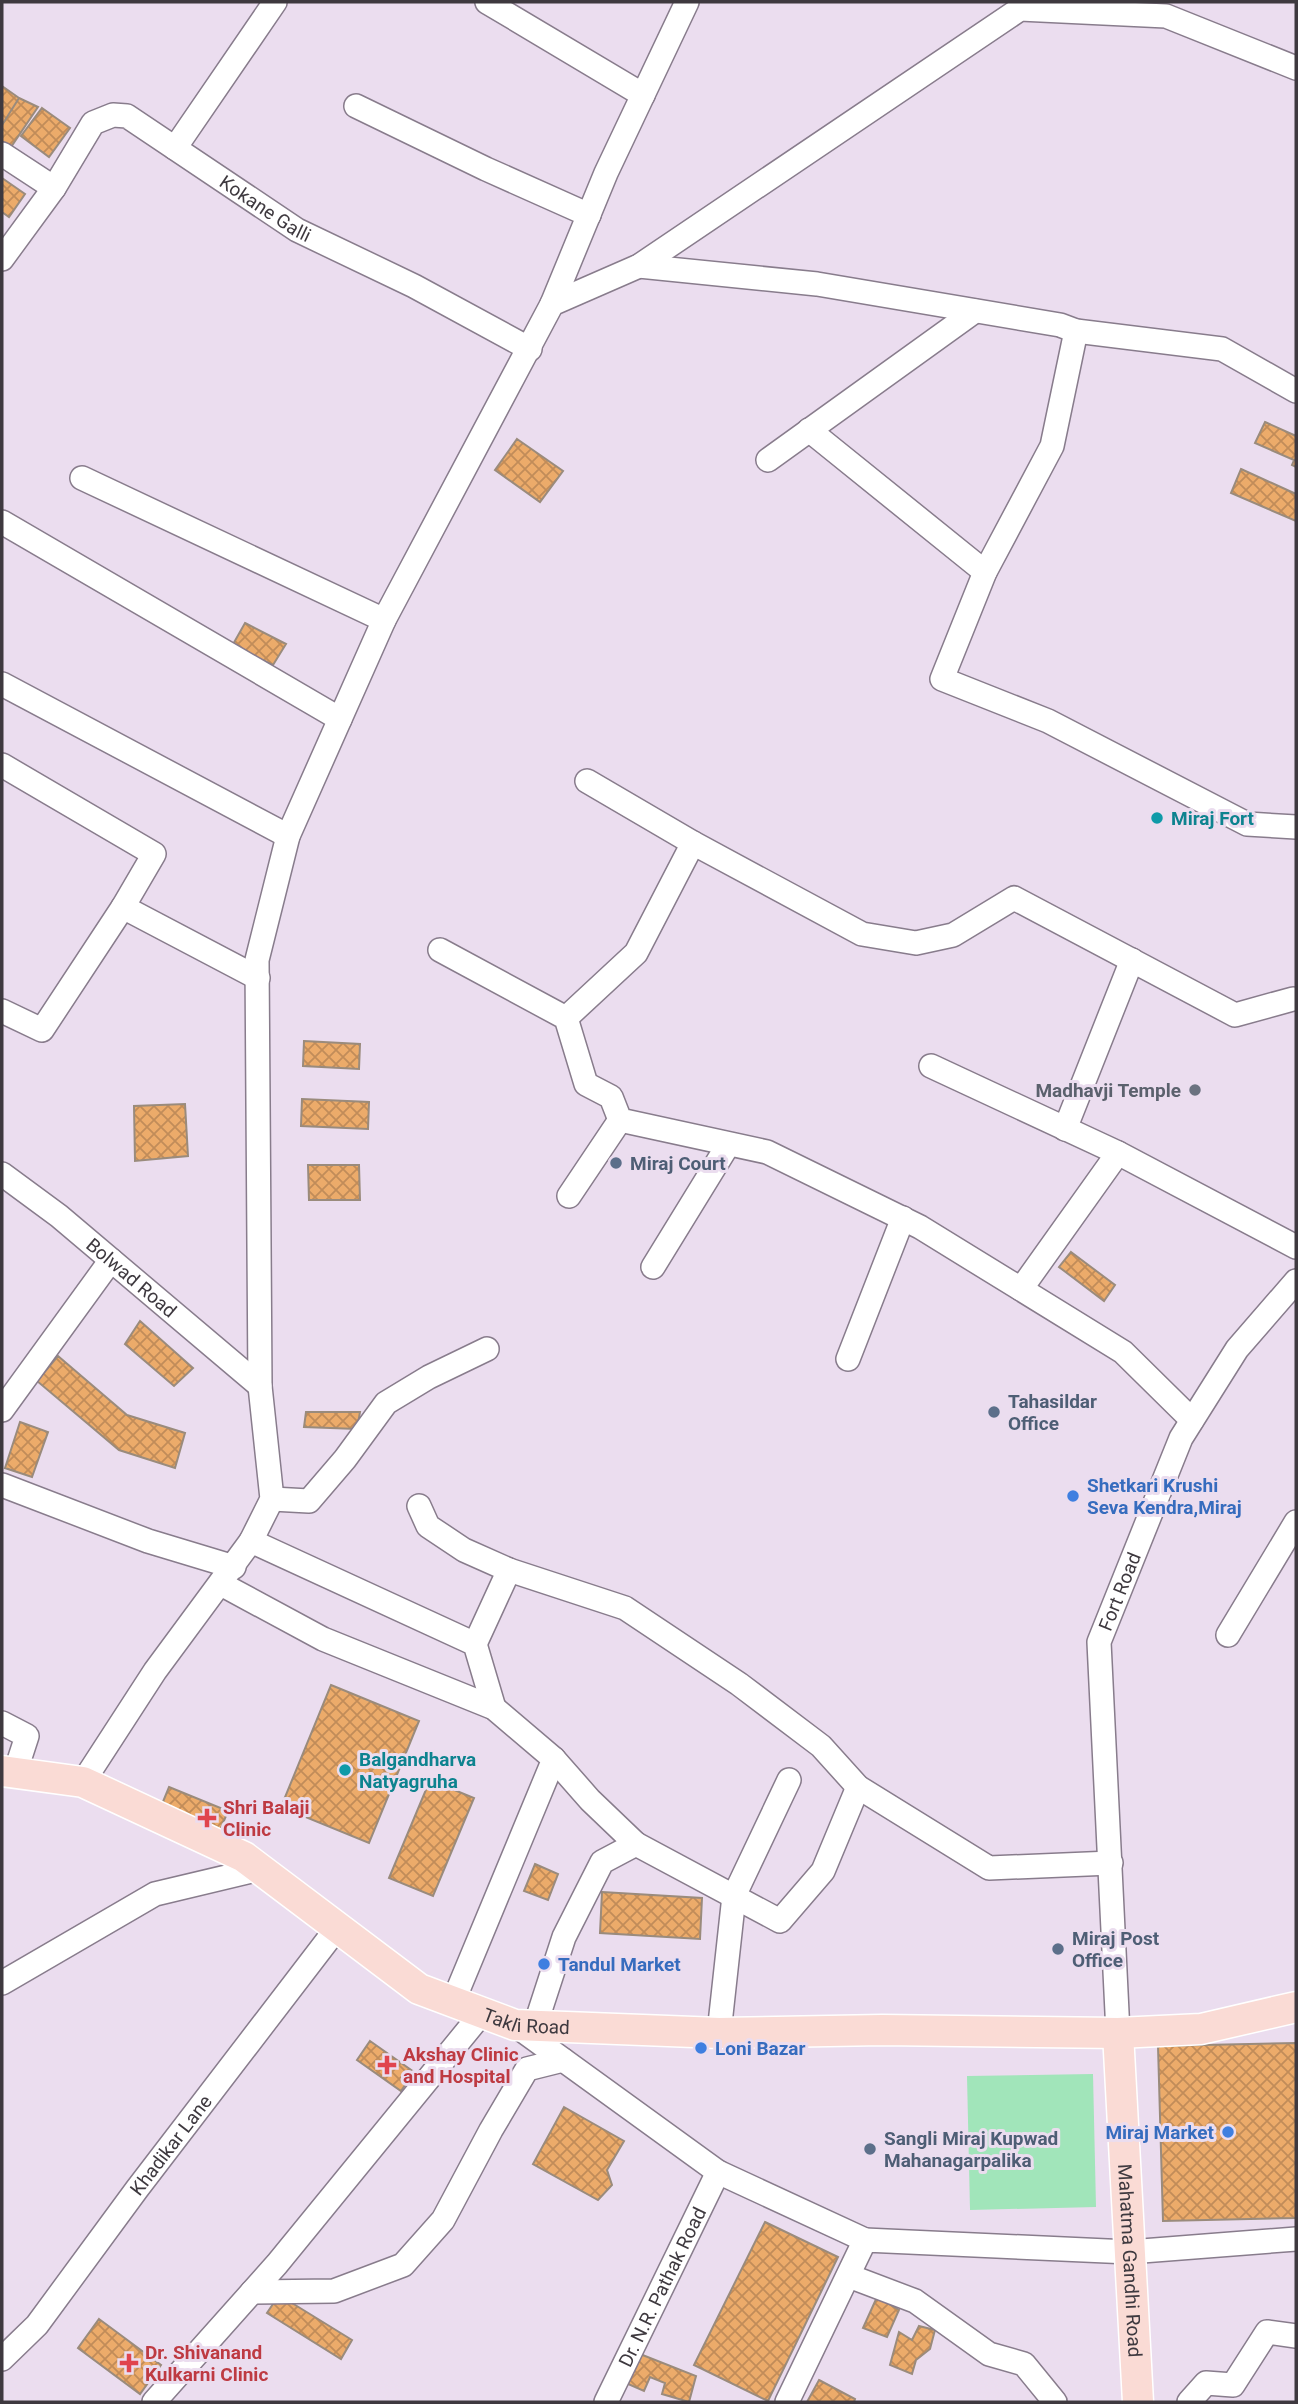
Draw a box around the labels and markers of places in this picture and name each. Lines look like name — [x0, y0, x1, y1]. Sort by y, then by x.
place label: Miraj Fort — [1171, 807, 1255, 830]
marker: Miraj Fort — [1149, 810, 1165, 826]
place label: Madhavji Temple — [1035, 1079, 1181, 1102]
marker: Madhavji Temple — [1187, 1082, 1203, 1098]
place label: Miraj Court — [630, 1152, 726, 1175]
marker: Miraj Court — [608, 1155, 624, 1171]
place label: Tahasildar Office — [1008, 1390, 1097, 1435]
marker: Tahasildar Office — [986, 1404, 1002, 1420]
place label: Shetkari Krushi Seva Kendra,Miraj — [1087, 1474, 1242, 1519]
marker: Shetkari Krushi Seva Kendra,Miraj — [1065, 1488, 1081, 1504]
place label: Balgandharva Natyagruha — [359, 1748, 476, 1793]
marker: Balgandharva Natyagruha — [337, 1762, 353, 1778]
place label: Shri Balaji Clinic — [223, 1796, 310, 1841]
marker: Shri Balaji Clinic — [197, 1808, 217, 1828]
place label: Miraj Post Office — [1072, 1927, 1160, 1972]
marker: Miraj Post Office — [1050, 1941, 1066, 1957]
place label: Tandul Market — [558, 1953, 681, 1976]
marker: Tandul Market — [536, 1956, 552, 1972]
place label: Loni Bazar — [715, 2037, 806, 2060]
marker: Loni Bazar — [693, 2040, 709, 2056]
place label: Akshay Clinic and Hospital — [403, 2043, 519, 2088]
marker: Akshay Clinic and Hospital — [377, 2055, 397, 2075]
place label: Miraj Market — [1105, 2121, 1215, 2144]
marker: Miraj Market — [1220, 2124, 1236, 2140]
place label: Sangli Miraj Kupwad Mahanagarpalika — [884, 2127, 1058, 2172]
marker: Sangli Miraj Kupwad Mahanagarpalika — [862, 2141, 878, 2157]
place label: Dr. Shivanand Kulkarni Clinic — [145, 2341, 268, 2386]
marker: Dr. Shivanand Kulkarni Clinic — [119, 2353, 139, 2373]

